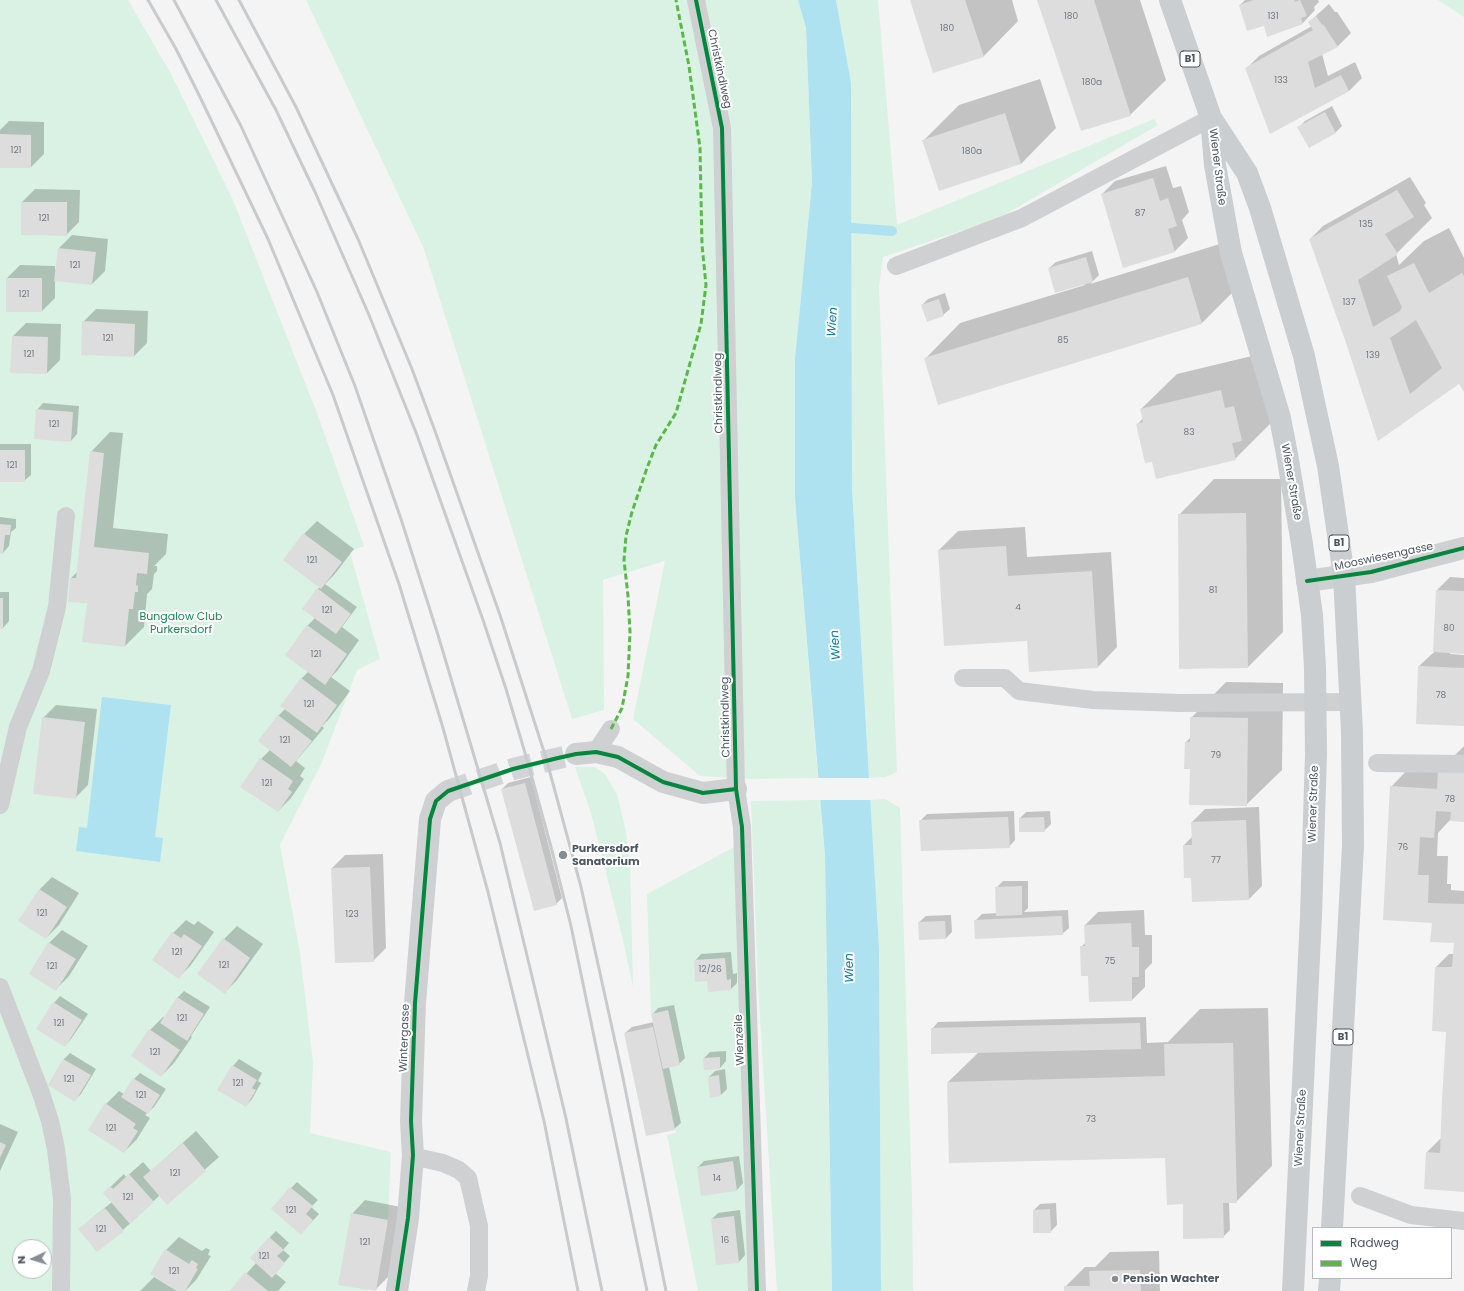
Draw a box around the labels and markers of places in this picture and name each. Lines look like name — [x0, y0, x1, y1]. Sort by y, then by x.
place label: Purkersdorf Sanatorium — [572, 842, 640, 868]
marker: Purkersdorf Sanatorium — [557, 849, 569, 861]
place label: Pension Wachter — [1123, 1272, 1219, 1286]
marker: Pension Wachter — [1110, 1274, 1120, 1284]

